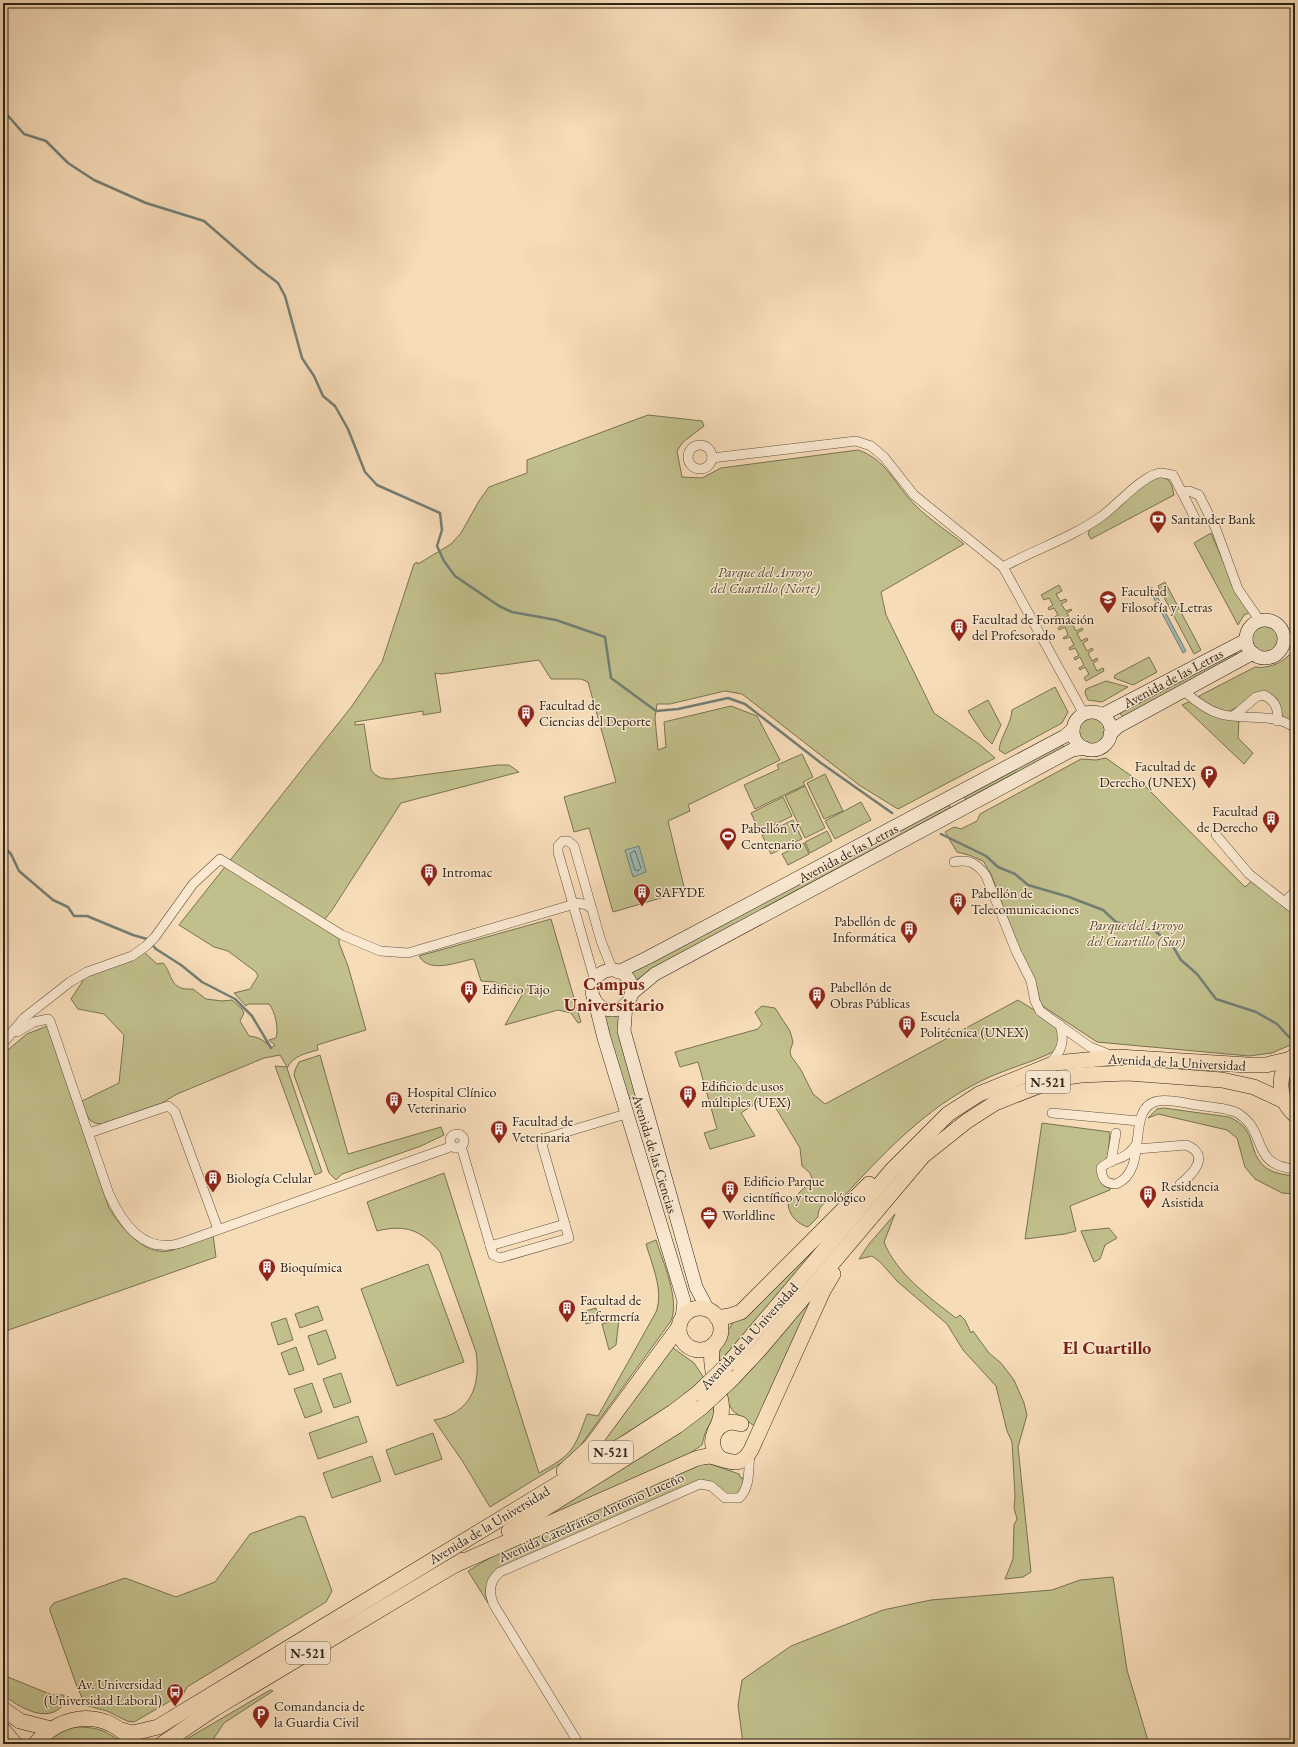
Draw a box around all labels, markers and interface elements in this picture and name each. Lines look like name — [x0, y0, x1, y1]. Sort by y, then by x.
bank icon: Santander Bank — [1148, 509, 1168, 534]
place label: Santander Bank — [1171, 510, 1256, 528]
park label: Parque del Arroyo del Cuartillo (Norte) — [710, 563, 820, 597]
place label: Facultad Filosofía y Letras — [1121, 582, 1213, 616]
school or university icon: Facultad Filosofía y Letras — [1098, 589, 1118, 614]
place label: Facultad de Formación del Profesorado — [972, 610, 1095, 644]
building icon: Facultad de Formación del Profesorado — [949, 617, 969, 642]
street label: Avenida de las Letras — [1119, 644, 1227, 712]
place label: Facultad de Ciencias del Deporte — [539, 696, 651, 730]
building icon: Facultad de Ciencias del Deporte — [516, 703, 536, 728]
place label: Facultad de Derecho (UNEX) — [1099, 757, 1197, 791]
parking icon: Facultad de Derecho (UNEX) — [1199, 764, 1219, 789]
place label: Facultad de Derecho — [1197, 802, 1259, 836]
building icon: Facultad de Derecho — [1261, 809, 1281, 834]
place label: Pabellón V Centenario — [741, 819, 802, 853]
street label: Avenida de las Letras — [794, 819, 902, 887]
sports icon: Pabellón V Centenario — [718, 826, 738, 851]
building icon: Intromac — [419, 862, 439, 887]
place label: Intromac — [442, 863, 493, 881]
building icon: SAFYDE — [632, 882, 652, 907]
place label: SAFYDE — [655, 883, 705, 901]
place label: Pabellón de Telecomunicaciones — [971, 884, 1079, 918]
building icon: Pabellón de Telecomunicaciones — [948, 891, 968, 916]
place label: Pabellón de Informática — [833, 912, 897, 946]
park label: Parque del Arroyo del Cuartillo (Sur) — [1087, 916, 1185, 950]
building icon: Pabellón de Informática — [899, 919, 919, 944]
district label: Campus Universitario — [564, 972, 664, 1016]
place label: Pabellón de Obras Públicas — [830, 978, 910, 1012]
building icon: Edificio Tajo — [459, 979, 479, 1004]
place label: Edificio Tajo — [482, 980, 550, 998]
building icon: Pabellón de Obras Públicas — [807, 985, 827, 1010]
place label: Escuela Politécnica (UNEX) — [920, 1007, 1028, 1041]
building icon: Escuela Politécnica (UNEX) — [897, 1014, 917, 1039]
street label: Avenida de la Universidad — [1107, 1049, 1247, 1075]
road number: N-521 — [1026, 1071, 1070, 1093]
place label: Edificio de usos múltiples (UEX) — [701, 1077, 791, 1111]
place label: Hospital Clínico Veterinario — [407, 1083, 497, 1117]
building icon: Edificio de usos múltiples (UEX) — [678, 1084, 698, 1109]
building icon: Hospital Clínico Veterinario — [384, 1090, 404, 1115]
street label: Avenida de las Ciencias — [628, 1091, 682, 1216]
place label: Facultad de Veterinaria — [512, 1112, 574, 1146]
building icon: Facultad de Veterinaria — [489, 1119, 509, 1144]
building icon: Biología Celular — [203, 1168, 223, 1193]
place label: Biología Celular — [226, 1169, 313, 1187]
place label: Edificio Parque científico y tecnológico — [743, 1172, 866, 1206]
place label: Residencia Asistida — [1160, 1177, 1219, 1211]
building icon: Edificio Parque científico y tecnológico — [720, 1179, 740, 1204]
building icon: Residencia Asistida — [1138, 1184, 1158, 1209]
office icon: Worldline — [699, 1205, 719, 1230]
place label: Worldline — [722, 1206, 776, 1224]
building icon: Bioquímica — [257, 1257, 277, 1282]
place label: Bioquímica — [280, 1258, 343, 1276]
street label: Avenida de la Universidad — [695, 1278, 803, 1394]
place label: Facultad de Enfermería — [580, 1291, 642, 1325]
building icon: Facultad de Enfermería — [557, 1298, 577, 1323]
district label: El Cuartillo — [1063, 1336, 1151, 1359]
road number: N-521 — [589, 1441, 633, 1463]
street label: Avenida Catedrático Antonio Luceño — [494, 1468, 687, 1567]
street label: Avenida de la Universidad — [424, 1481, 554, 1569]
road number: N-521 — [286, 1642, 330, 1664]
place label: Av. Universidad (Universidad Laboral) — [44, 1675, 163, 1709]
bus stop icon: Av. Universidad (Universidad Laboral) — [165, 1682, 185, 1707]
place label: Comandancia de la Guardia Civil — [274, 1697, 365, 1731]
parking icon: Comandancia de la Guardia Civil — [251, 1704, 271, 1729]

